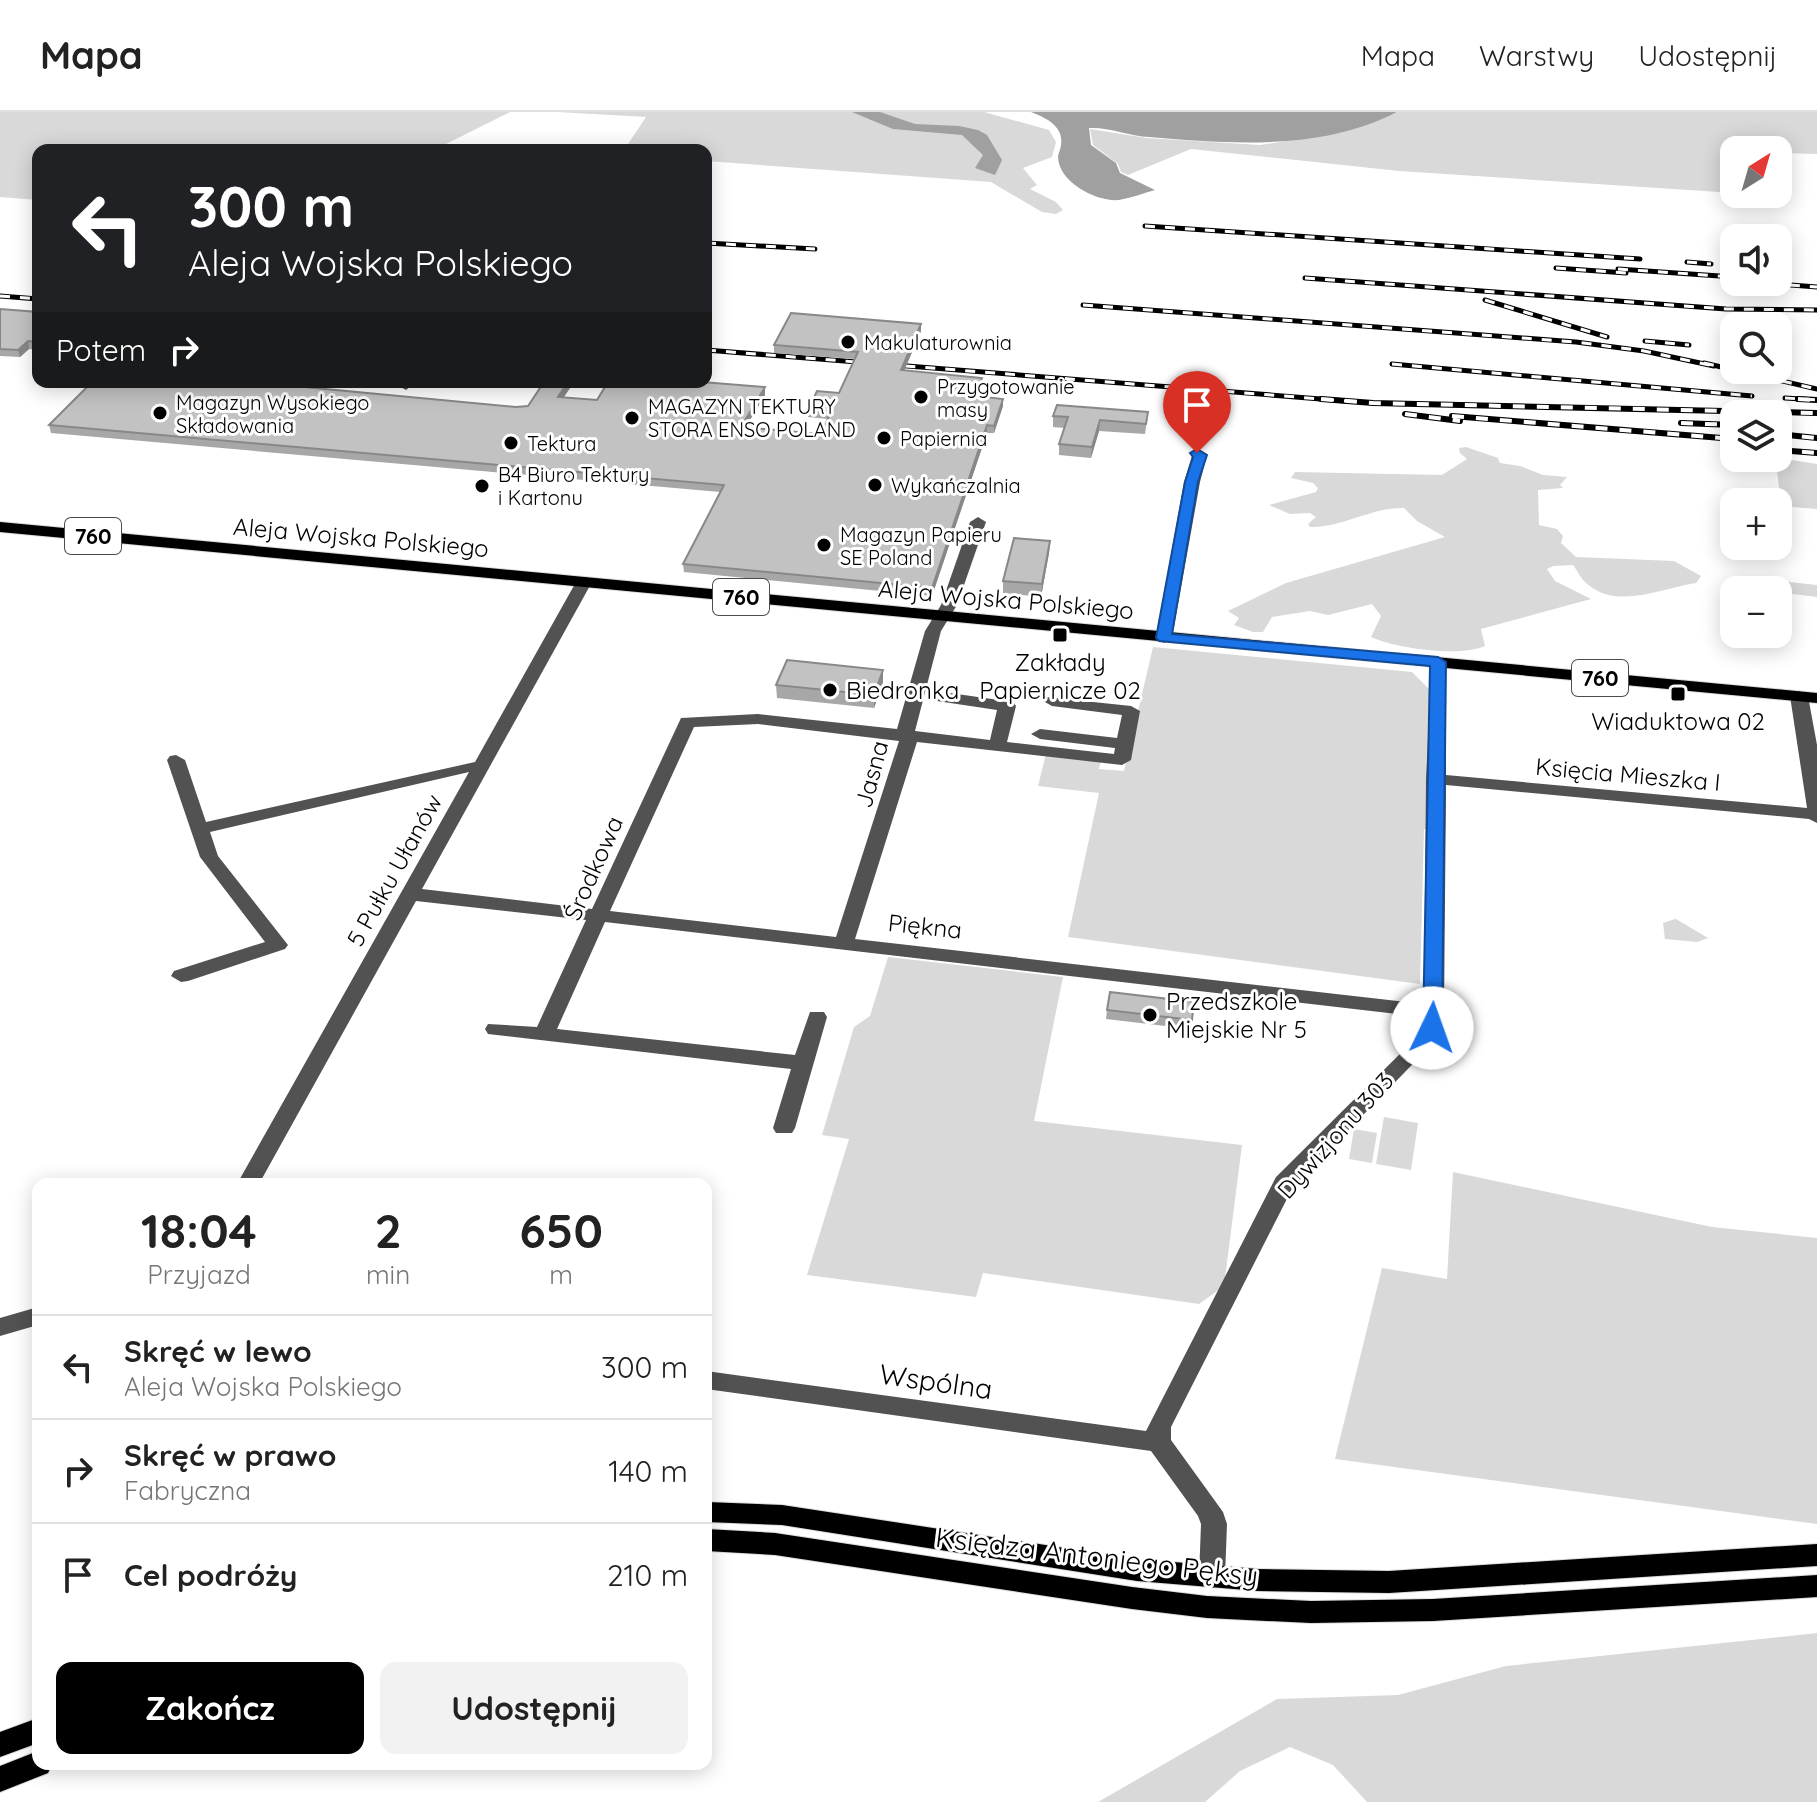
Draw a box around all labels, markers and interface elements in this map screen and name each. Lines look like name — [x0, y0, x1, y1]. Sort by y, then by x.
text: Mapa — [40, 31, 143, 79]
text: Mapa — [1361, 38, 1435, 73]
text: Warstwy — [1479, 38, 1594, 73]
text: Udostępnij — [1638, 38, 1777, 73]
north arrow — [1720, 136, 1792, 208]
map controls — [1720, 136, 1792, 648]
text: 300 m — [188, 171, 354, 241]
icon: left — [56, 176, 160, 280]
button: sound — [1720, 224, 1792, 296]
text: Aleja Wojska Polskiego — [188, 240, 573, 285]
button: search — [1720, 312, 1792, 384]
icon: right — [162, 328, 206, 372]
place label: Makulaturownia — [864, 330, 1012, 355]
text: Potem — [56, 331, 146, 369]
marker: Makulaturownia — [839, 333, 857, 351]
pin — [1163, 371, 1231, 453]
place label: Przygotowanie masy — [937, 374, 1075, 422]
icon: arrive — [1175, 383, 1219, 427]
marker: Przygotowanie masy — [912, 388, 930, 406]
place label: Magazyn Wysokiego Składowania — [176, 390, 369, 438]
place label: MAGAZYN TEKTURY STORA ENSO POLAND — [648, 394, 856, 442]
button: layers — [1720, 400, 1792, 472]
marker: Magazyn Wysokiego Składowania — [151, 404, 169, 422]
marker: MAGAZYN TEKTURY STORA ENSO POLAND — [623, 409, 641, 427]
place label: Papiernia — [900, 426, 987, 451]
marker: Papiernia — [875, 429, 893, 447]
place label: Tektura — [527, 431, 596, 456]
marker: Tektura — [502, 434, 520, 452]
place label: B4 Biuro Tektury i Kartonu — [498, 462, 649, 510]
place label: Wykańczalnia — [891, 473, 1021, 498]
marker: Wykańczalnia — [866, 476, 884, 494]
marker: B4 Biuro Tektury i Kartonu — [473, 477, 491, 495]
button: + — [1720, 488, 1792, 560]
street label: Aleja Wojska Polskiego — [232, 511, 490, 563]
road number: 760 — [65, 518, 121, 554]
place label: Magazyn Papieru SE Poland — [840, 522, 1002, 570]
marker: Magazyn Papieru SE Poland — [815, 536, 833, 554]
street label: Aleja Wojska Polskiego — [877, 573, 1135, 625]
button: − — [1720, 576, 1792, 648]
road number: 760 — [713, 579, 769, 615]
marker: Zakłady Papiernicze 02 — [1051, 626, 1069, 644]
place label: Zakłady Papiernicze 02 — [979, 647, 1141, 705]
road number: 760 — [1572, 660, 1628, 696]
place label: Biedronka — [846, 675, 959, 705]
marker: Biedronka — [821, 681, 839, 699]
marker: Wiaduktowa 02 — [1669, 685, 1687, 703]
place label: Wiaduktowa 02 — [1591, 706, 1765, 736]
street label: Jasna — [848, 737, 894, 811]
street label: Księcia Mieszka I — [1534, 751, 1722, 797]
street label: 5 Pułku Ułanów — [340, 789, 448, 951]
street label: Środkowa — [557, 811, 629, 925]
street label: Piękna — [887, 907, 963, 945]
place label: Przedszkole Miejskie Nr 5 — [1166, 986, 1307, 1044]
position arrow — [1390, 986, 1474, 1070]
marker: Przedszkole Miejskie Nr 5 — [1141, 1006, 1159, 1024]
street label: Dywizjonu 303 — [1270, 1065, 1400, 1205]
text: 18:04 — [141, 1200, 257, 1260]
text: 2 — [374, 1200, 402, 1260]
text: 650 — [519, 1200, 603, 1260]
text: Przyjazd — [147, 1258, 251, 1291]
text: min — [366, 1258, 410, 1291]
text: m — [549, 1258, 573, 1291]
text: Skręć w lewo — [124, 1332, 312, 1370]
icon: left — [56, 1345, 100, 1389]
text: 300 m — [601, 1348, 688, 1386]
street label: Wspólna — [877, 1356, 995, 1406]
text: Aleja Wojska Polskiego — [124, 1370, 402, 1403]
text: Skręć w prawo — [124, 1436, 336, 1474]
icon: right — [56, 1449, 100, 1493]
text: 140 m — [608, 1452, 688, 1490]
text: Fabryczna — [124, 1474, 251, 1507]
street label: Księdza Antoniego Pęksy — [934, 1519, 1260, 1593]
icon: arrive — [56, 1553, 100, 1597]
text: Cel podróży — [124, 1556, 297, 1594]
text: 210 m — [607, 1556, 688, 1594]
button: Zakończ — [56, 1662, 364, 1754]
button: Udostępnij — [380, 1662, 688, 1754]

